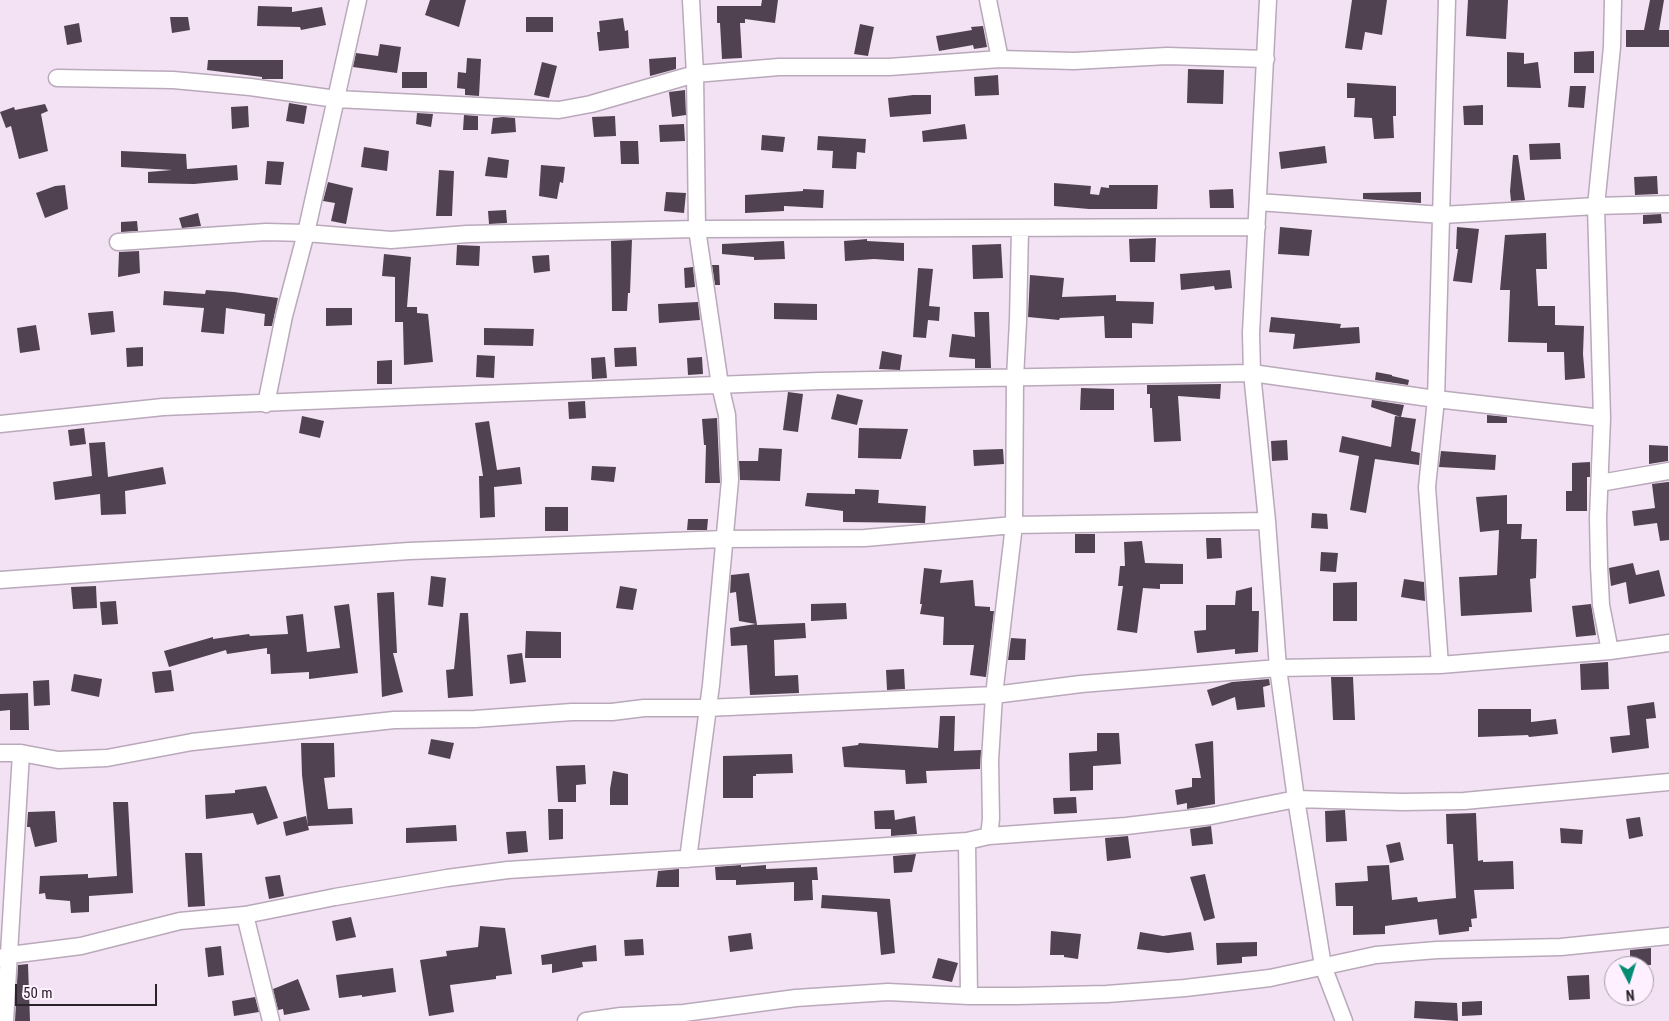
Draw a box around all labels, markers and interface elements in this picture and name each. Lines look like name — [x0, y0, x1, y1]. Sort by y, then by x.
north arrow — [1604, 956, 1654, 1006]
scale bar — [18, 974, 160, 1006]
text: 50 m — [23, 984, 53, 1002]
text: N — [1625, 987, 1635, 1003]

